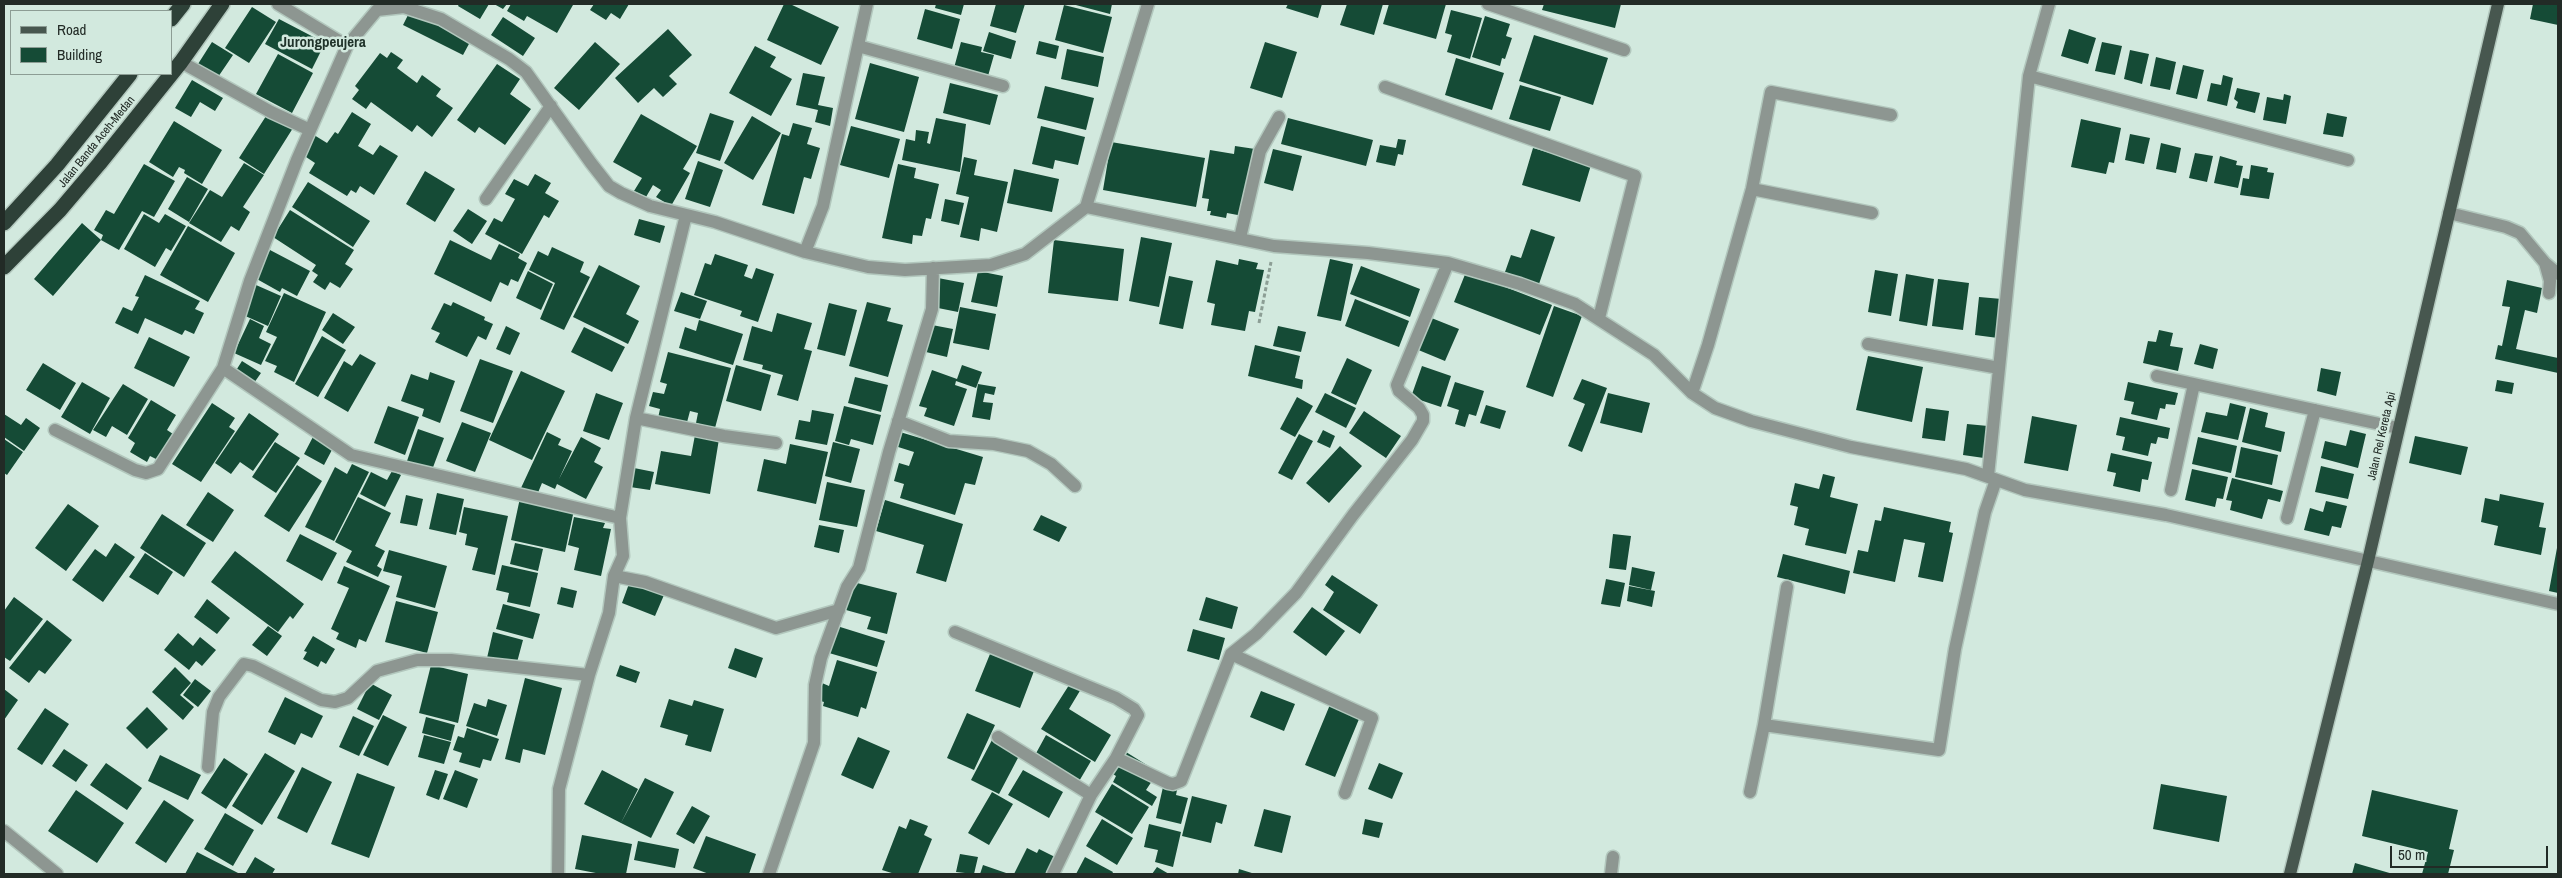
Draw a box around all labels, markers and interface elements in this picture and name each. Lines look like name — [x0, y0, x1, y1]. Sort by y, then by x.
legend — [10, 10, 172, 75]
text: Road — [57, 19, 86, 40]
district label: Jurongpeujera — [280, 34, 366, 52]
text: Building — [57, 44, 102, 65]
street label: Jalan Banda Aceh-Medan — [56, 93, 138, 191]
street label: Jalan Rel Kereta Api — [2365, 390, 2399, 482]
scale bar — [2392, 836, 2550, 868]
text: 50 m — [2398, 844, 2425, 865]

